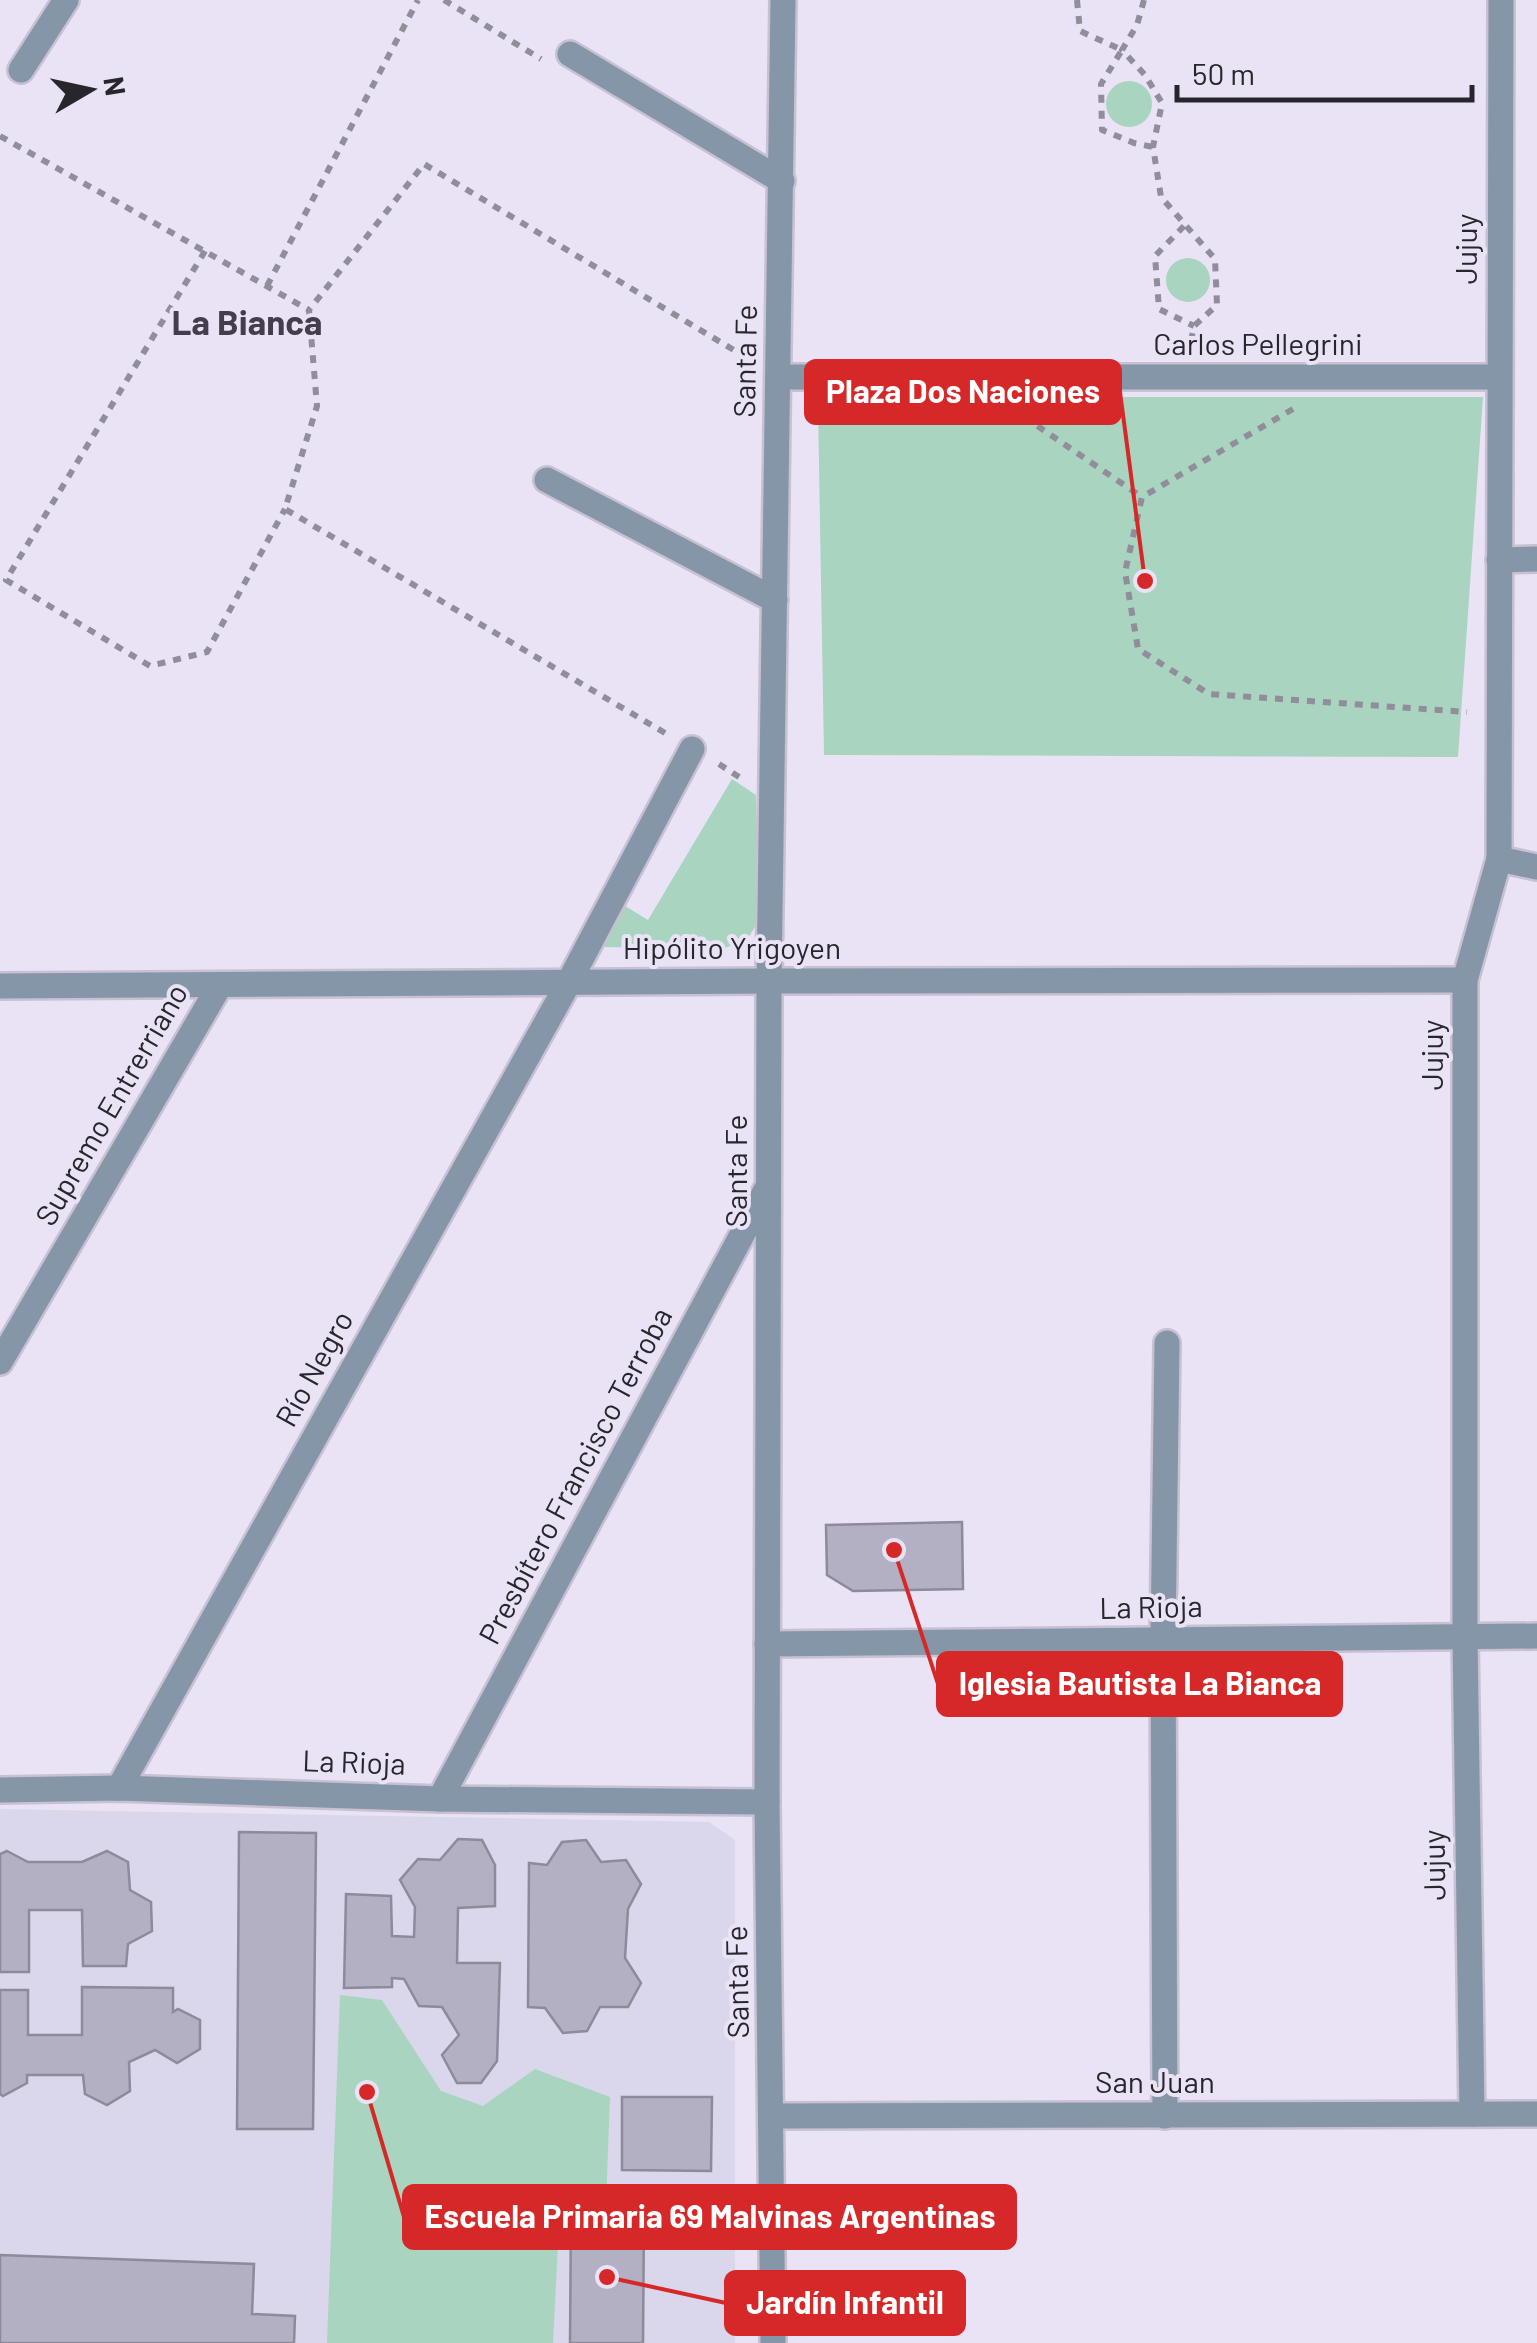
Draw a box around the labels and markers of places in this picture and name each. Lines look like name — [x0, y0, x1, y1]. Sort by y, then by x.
callout: Plaza Dos Naciones — [806, 361, 1120, 423]
callout: Iglesia Bautista La Bianca — [938, 1653, 1341, 1715]
callout: Escuela Primaria 69 Malvinas Argentinas — [404, 2186, 1015, 2248]
callout: Jardín Infantil — [726, 2272, 964, 2334]

